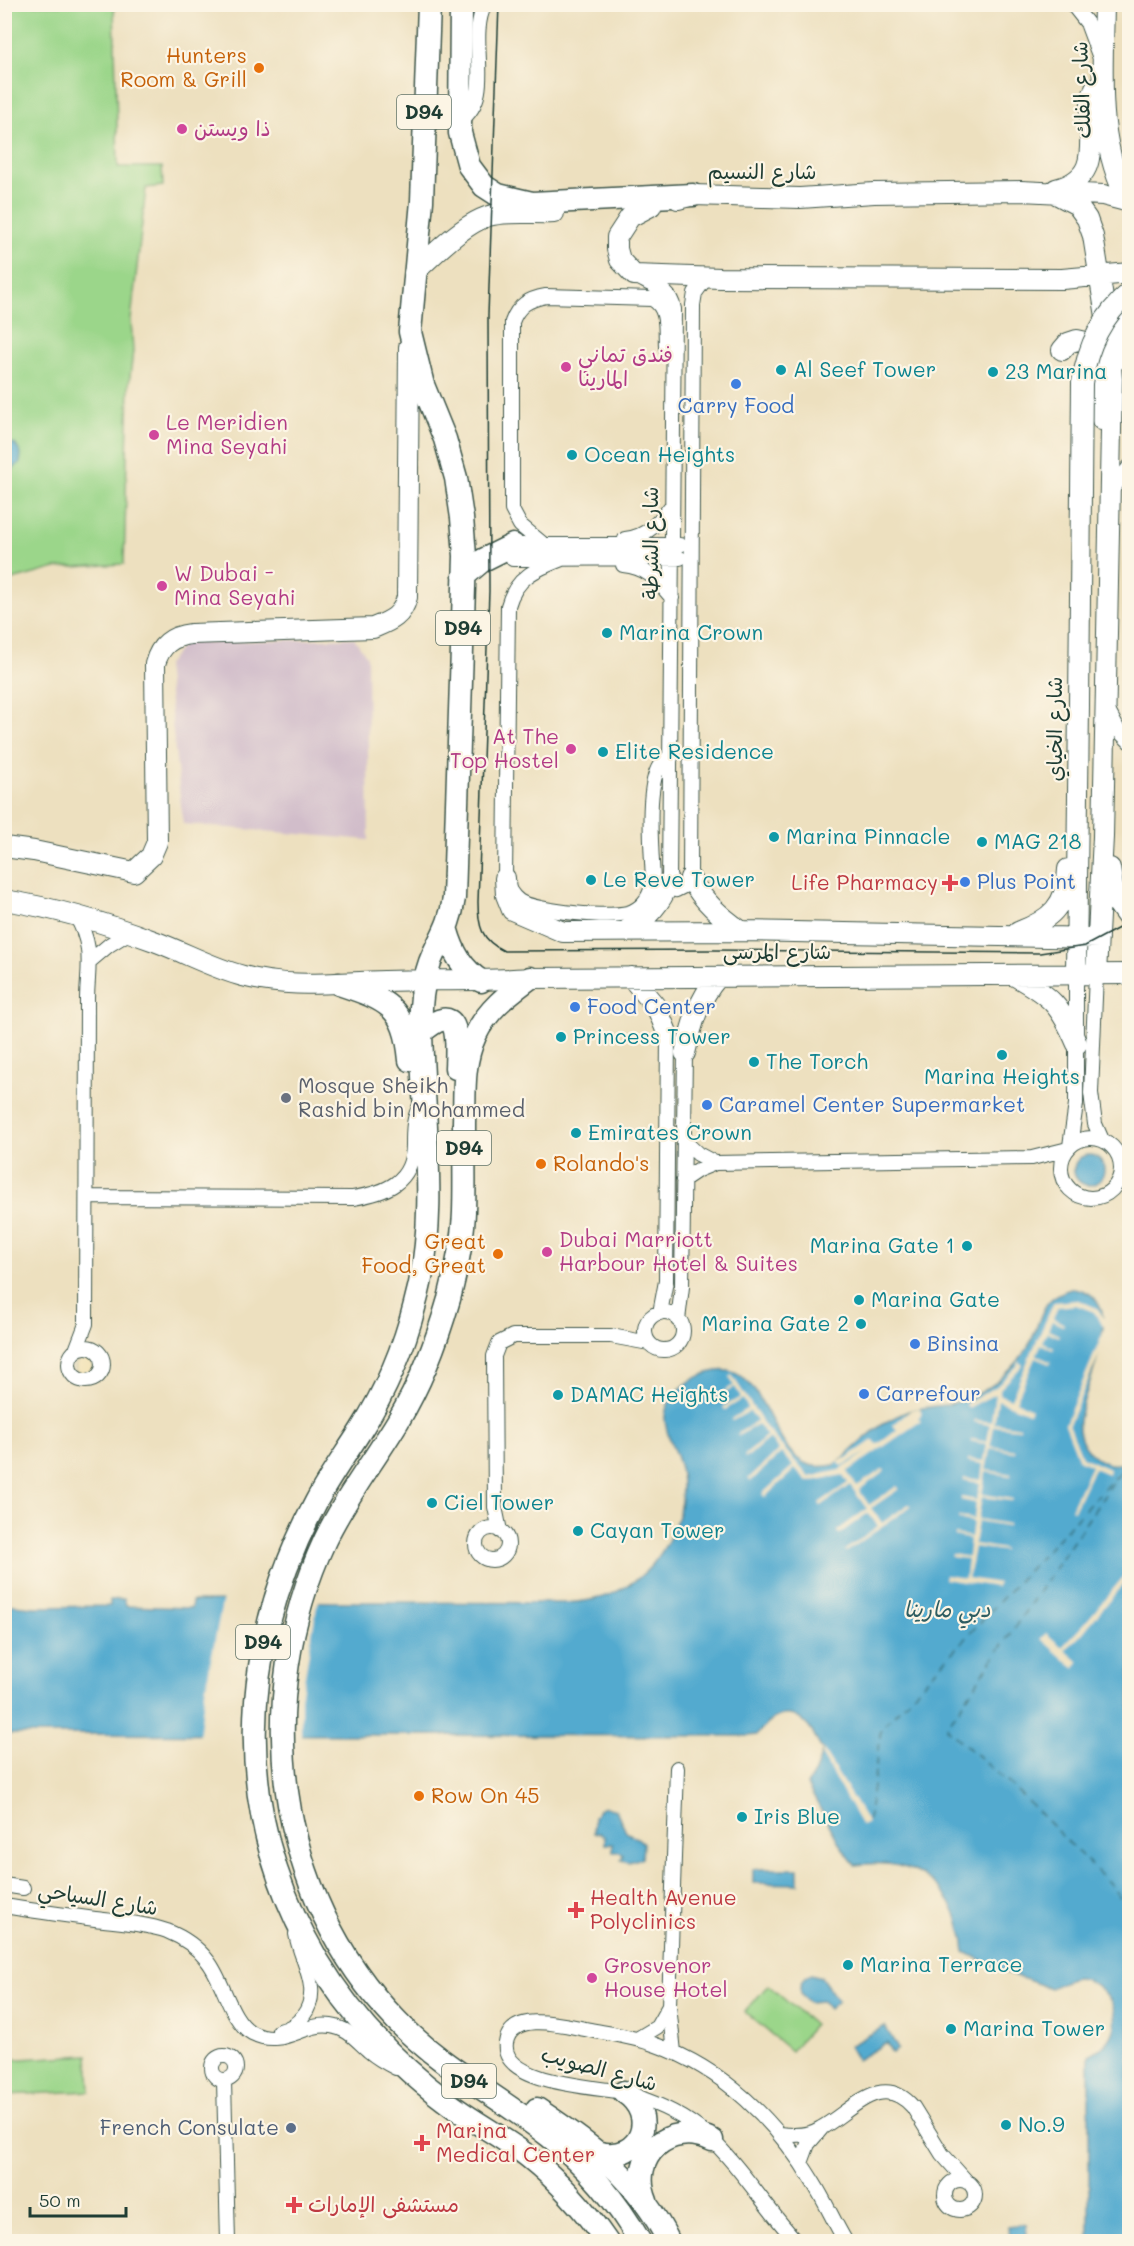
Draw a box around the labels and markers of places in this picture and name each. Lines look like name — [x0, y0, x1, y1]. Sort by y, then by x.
place label: Hunters Room & Grill — [120, 41, 247, 92]
marker: Hunters Room & Grill — [252, 61, 266, 75]
place label: ذا ويستن — [194, 114, 271, 141]
marker: ذا ويستن — [175, 122, 189, 136]
place label: فندق تماني المارينا — [578, 340, 673, 391]
place label: Al Seef Tower — [793, 355, 936, 382]
place label: 23 Marina — [1005, 357, 1107, 384]
marker: فندق تماني المارينا — [559, 360, 573, 374]
marker: Al Seef Tower — [774, 363, 788, 377]
marker: 23 Marina — [986, 365, 1000, 379]
marker: Carry Food — [729, 377, 743, 391]
place label: Carry Food — [678, 391, 794, 418]
place label: Le Meridien Mina Seyahi — [166, 408, 288, 459]
marker: Le Meridien Mina Seyahi — [147, 428, 161, 442]
place label: Ocean Heights — [584, 440, 735, 467]
marker: Ocean Heights — [565, 448, 579, 462]
place label: W Dubai - Mina Seyahi — [174, 559, 296, 610]
marker: W Dubai - Mina Seyahi — [155, 579, 169, 593]
place label: Marina Crown — [619, 618, 763, 645]
marker: Marina Crown — [600, 626, 614, 640]
place label: At The Top Hostel — [450, 722, 559, 773]
place label: Elite Residence — [615, 737, 774, 764]
marker: At The Top Hostel — [564, 742, 578, 756]
marker: Elite Residence — [596, 745, 610, 759]
place label: Marina Pinnacle — [786, 822, 950, 849]
place label: MAG 218 — [994, 827, 1081, 854]
marker: Marina Pinnacle — [767, 830, 781, 844]
marker: MAG 218 — [975, 835, 989, 849]
place label: Le Reve Tower — [603, 865, 755, 892]
place label: Plus Point — [977, 867, 1076, 894]
place label: Life Pharmacy — [791, 868, 938, 895]
marker: Le Reve Tower — [584, 873, 598, 887]
marker: Plus Point — [958, 875, 972, 889]
marker: Life Pharmacy — [943, 876, 957, 890]
place label: Food Center — [587, 992, 716, 1019]
marker: Food Center — [568, 1000, 582, 1014]
place label: Princess Tower — [573, 1022, 731, 1049]
marker: Princess Tower — [554, 1030, 568, 1044]
place label: The Torch — [766, 1047, 868, 1074]
marker: Marina Heights — [995, 1048, 1009, 1062]
marker: The Torch — [747, 1055, 761, 1069]
place label: Marina Heights — [924, 1062, 1080, 1089]
place label: Mosque Sheikh Rashid bin Mohammed — [298, 1071, 525, 1122]
place label: Caramel Center Supermarket — [719, 1090, 1025, 1117]
marker: Mosque Sheikh Rashid bin Mohammed — [279, 1091, 293, 1105]
marker: Caramel Center Supermarket — [700, 1098, 714, 1112]
place label: Emirates Crown — [588, 1118, 752, 1145]
marker: Emirates Crown — [569, 1126, 583, 1140]
place label: Rolando's — [553, 1149, 650, 1176]
marker: Rolando's — [534, 1157, 548, 1171]
place label: Dubai Marriott Harbour Hotel & Suites — [559, 1225, 798, 1276]
place label: Great Food, Great — [362, 1227, 486, 1278]
place label: Marina Gate 1 — [810, 1231, 955, 1258]
marker: Marina Gate 1 — [960, 1239, 974, 1253]
marker: Dubai Marriott Harbour Hotel & Suites — [540, 1245, 554, 1259]
marker: Great Food, Great — [491, 1247, 505, 1261]
place label: Marina Gate — [871, 1285, 1000, 1312]
marker: Marina Gate — [852, 1293, 866, 1307]
place label: Marina Gate 2 — [701, 1309, 849, 1336]
marker: Marina Gate 2 — [854, 1317, 868, 1331]
place label: Binsina — [927, 1329, 999, 1356]
marker: Binsina — [908, 1337, 922, 1351]
place label: Carrefour — [876, 1379, 981, 1406]
place label: DAMAC Heights — [570, 1380, 729, 1407]
marker: Carrefour — [857, 1387, 871, 1401]
marker: DAMAC Heights — [551, 1388, 565, 1402]
place label: Ciel Tower — [444, 1488, 554, 1515]
marker: Ciel Tower — [425, 1496, 439, 1510]
place label: Cayan Tower — [590, 1516, 724, 1543]
marker: Cayan Tower — [571, 1524, 585, 1538]
place label: Row On 45 — [431, 1781, 540, 1808]
marker: Row On 45 — [412, 1789, 426, 1803]
place label: Iris Blue — [754, 1802, 840, 1829]
marker: Iris Blue — [735, 1810, 749, 1824]
place label: Health Avenue Polyclinics — [590, 1883, 737, 1934]
marker: Health Avenue Polyclinics — [567, 1901, 585, 1919]
place label: Marina Terrace — [860, 1950, 1022, 1977]
place label: Grosvenor House Hotel — [604, 1951, 728, 2002]
marker: Marina Terrace — [841, 1958, 855, 1972]
marker: Grosvenor House Hotel — [585, 1971, 599, 1985]
place label: Marina Tower — [963, 2014, 1105, 2041]
marker: Marina Tower — [944, 2022, 958, 2036]
place label: No.9 — [1018, 2110, 1065, 2137]
place label: French Consulate — [100, 2113, 279, 2140]
place label: Marina Medical Center — [436, 2116, 595, 2167]
marker: No.9 — [999, 2118, 1013, 2132]
marker: French Consulate — [284, 2121, 298, 2135]
marker: Marina Medical Center — [413, 2134, 431, 2152]
place label: مستشفى الإمارات — [308, 2190, 459, 2219]
marker: مستشفى الإمارات — [285, 2196, 303, 2214]

